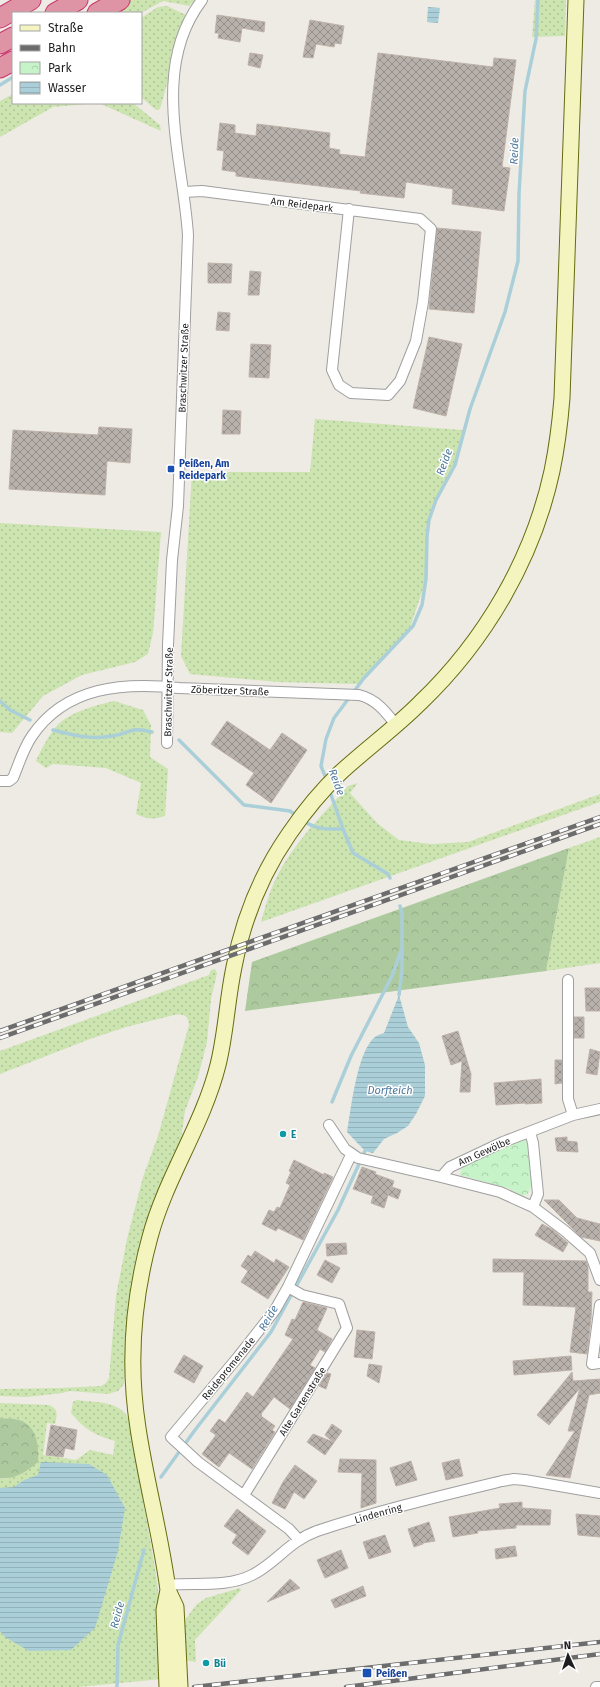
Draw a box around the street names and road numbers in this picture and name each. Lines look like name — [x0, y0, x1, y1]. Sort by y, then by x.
street label: Am Reidepark — [270, 195, 335, 215]
street label: Braschwitzer Straße — [176, 323, 192, 413]
street label: Braschwitzer Straße — [162, 647, 176, 737]
street label: Zöberitzer Straße — [191, 684, 269, 698]
street label: Am Gewölbe — [456, 1135, 512, 1169]
street label: Reidepromenade — [200, 1335, 258, 1403]
street label: Alte Gartenstraße — [277, 1365, 329, 1438]
street label: Lindenring — [353, 1501, 404, 1526]

